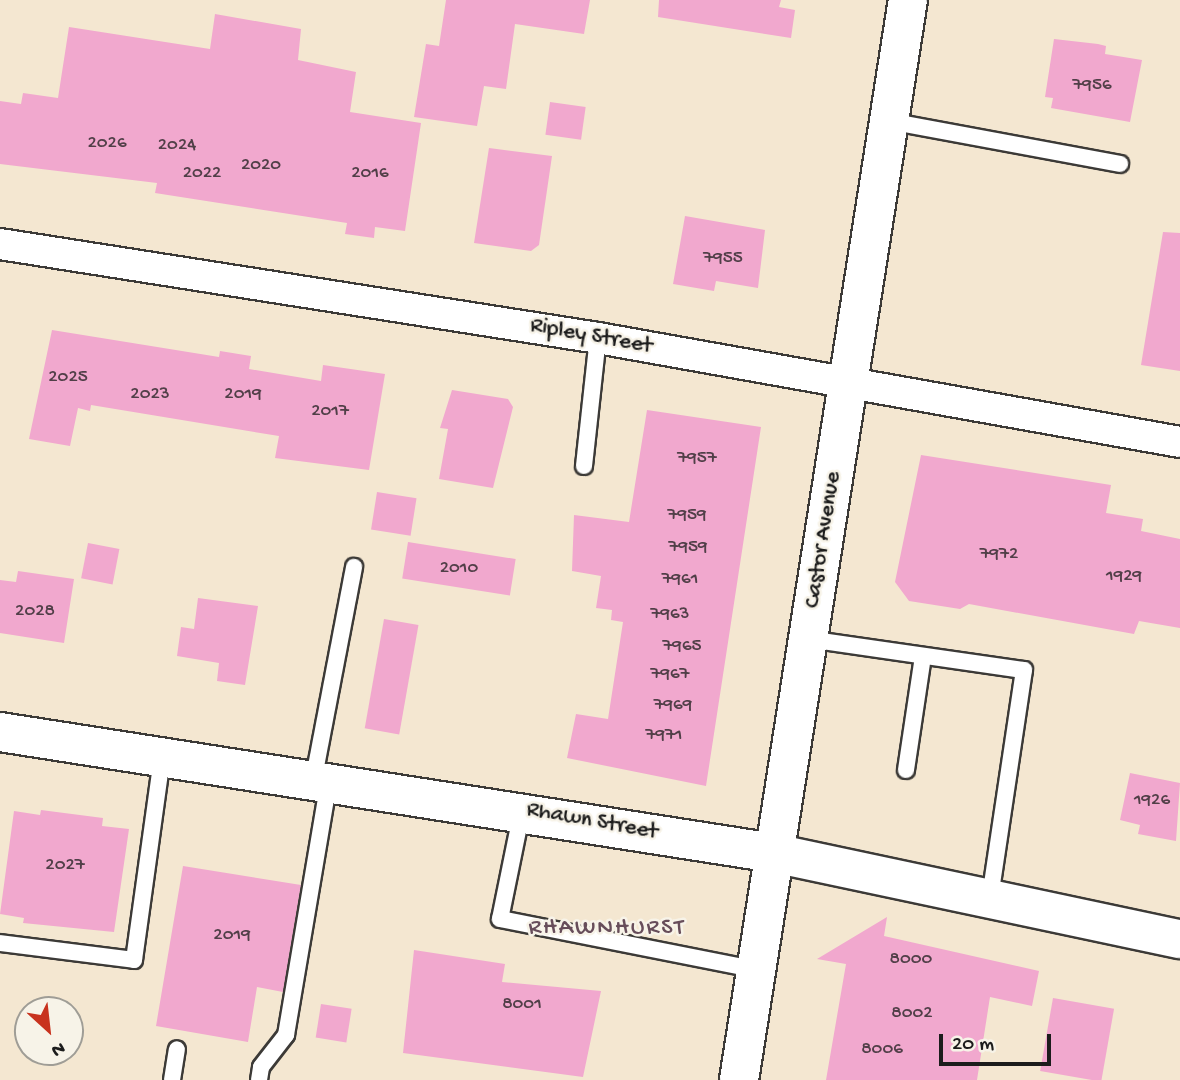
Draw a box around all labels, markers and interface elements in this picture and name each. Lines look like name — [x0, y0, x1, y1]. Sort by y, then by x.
house number: 7956 — [1072, 75, 1112, 97]
house number: 2026 — [87, 133, 127, 155]
house number: 2024 — [158, 135, 196, 157]
house number: 2020 — [241, 155, 281, 177]
house number: 2022 — [183, 163, 221, 185]
house number: 2016 — [351, 163, 389, 185]
house number: 7955 — [703, 248, 743, 270]
street label: Ripley Street — [528, 313, 654, 361]
house number: 2025 — [48, 367, 88, 389]
house number: 2023 — [130, 384, 170, 406]
house number: 2019 — [224, 384, 262, 406]
house number: 2017 — [311, 401, 349, 423]
house number: 7957 — [677, 448, 717, 470]
street label: Castor Avenue — [800, 470, 848, 610]
house number: 7959 — [668, 505, 706, 527]
house number: 7959 — [669, 537, 707, 559]
house number: 7972 — [980, 544, 1018, 566]
house number: 2010 — [440, 558, 478, 580]
house number: 1929 — [1106, 566, 1142, 588]
house number: 7961 — [662, 569, 698, 591]
house number: 2028 — [15, 601, 55, 623]
house number: 7963 — [651, 604, 689, 626]
house number: 7965 — [662, 636, 702, 658]
house number: 7967 — [651, 664, 689, 686]
house number: 7969 — [654, 695, 692, 717]
house number: 7971 — [646, 725, 682, 747]
house number: 1926 — [1134, 790, 1170, 812]
street label: Rhawn Street — [524, 797, 660, 847]
house number: 2027 — [45, 855, 85, 877]
district label: RHAWNHURST — [530, 915, 684, 943]
house number: 2019 — [213, 925, 251, 947]
house number: 8000 — [890, 949, 932, 971]
house number: 8001 — [502, 994, 542, 1016]
north arrow — [14, 996, 84, 1066]
house number: 8002 — [891, 1003, 933, 1025]
scale bar — [942, 1020, 1054, 1064]
text: 20 m — [952, 1033, 994, 1058]
text: N — [47, 1035, 69, 1061]
house number: 8006 — [861, 1039, 903, 1061]

